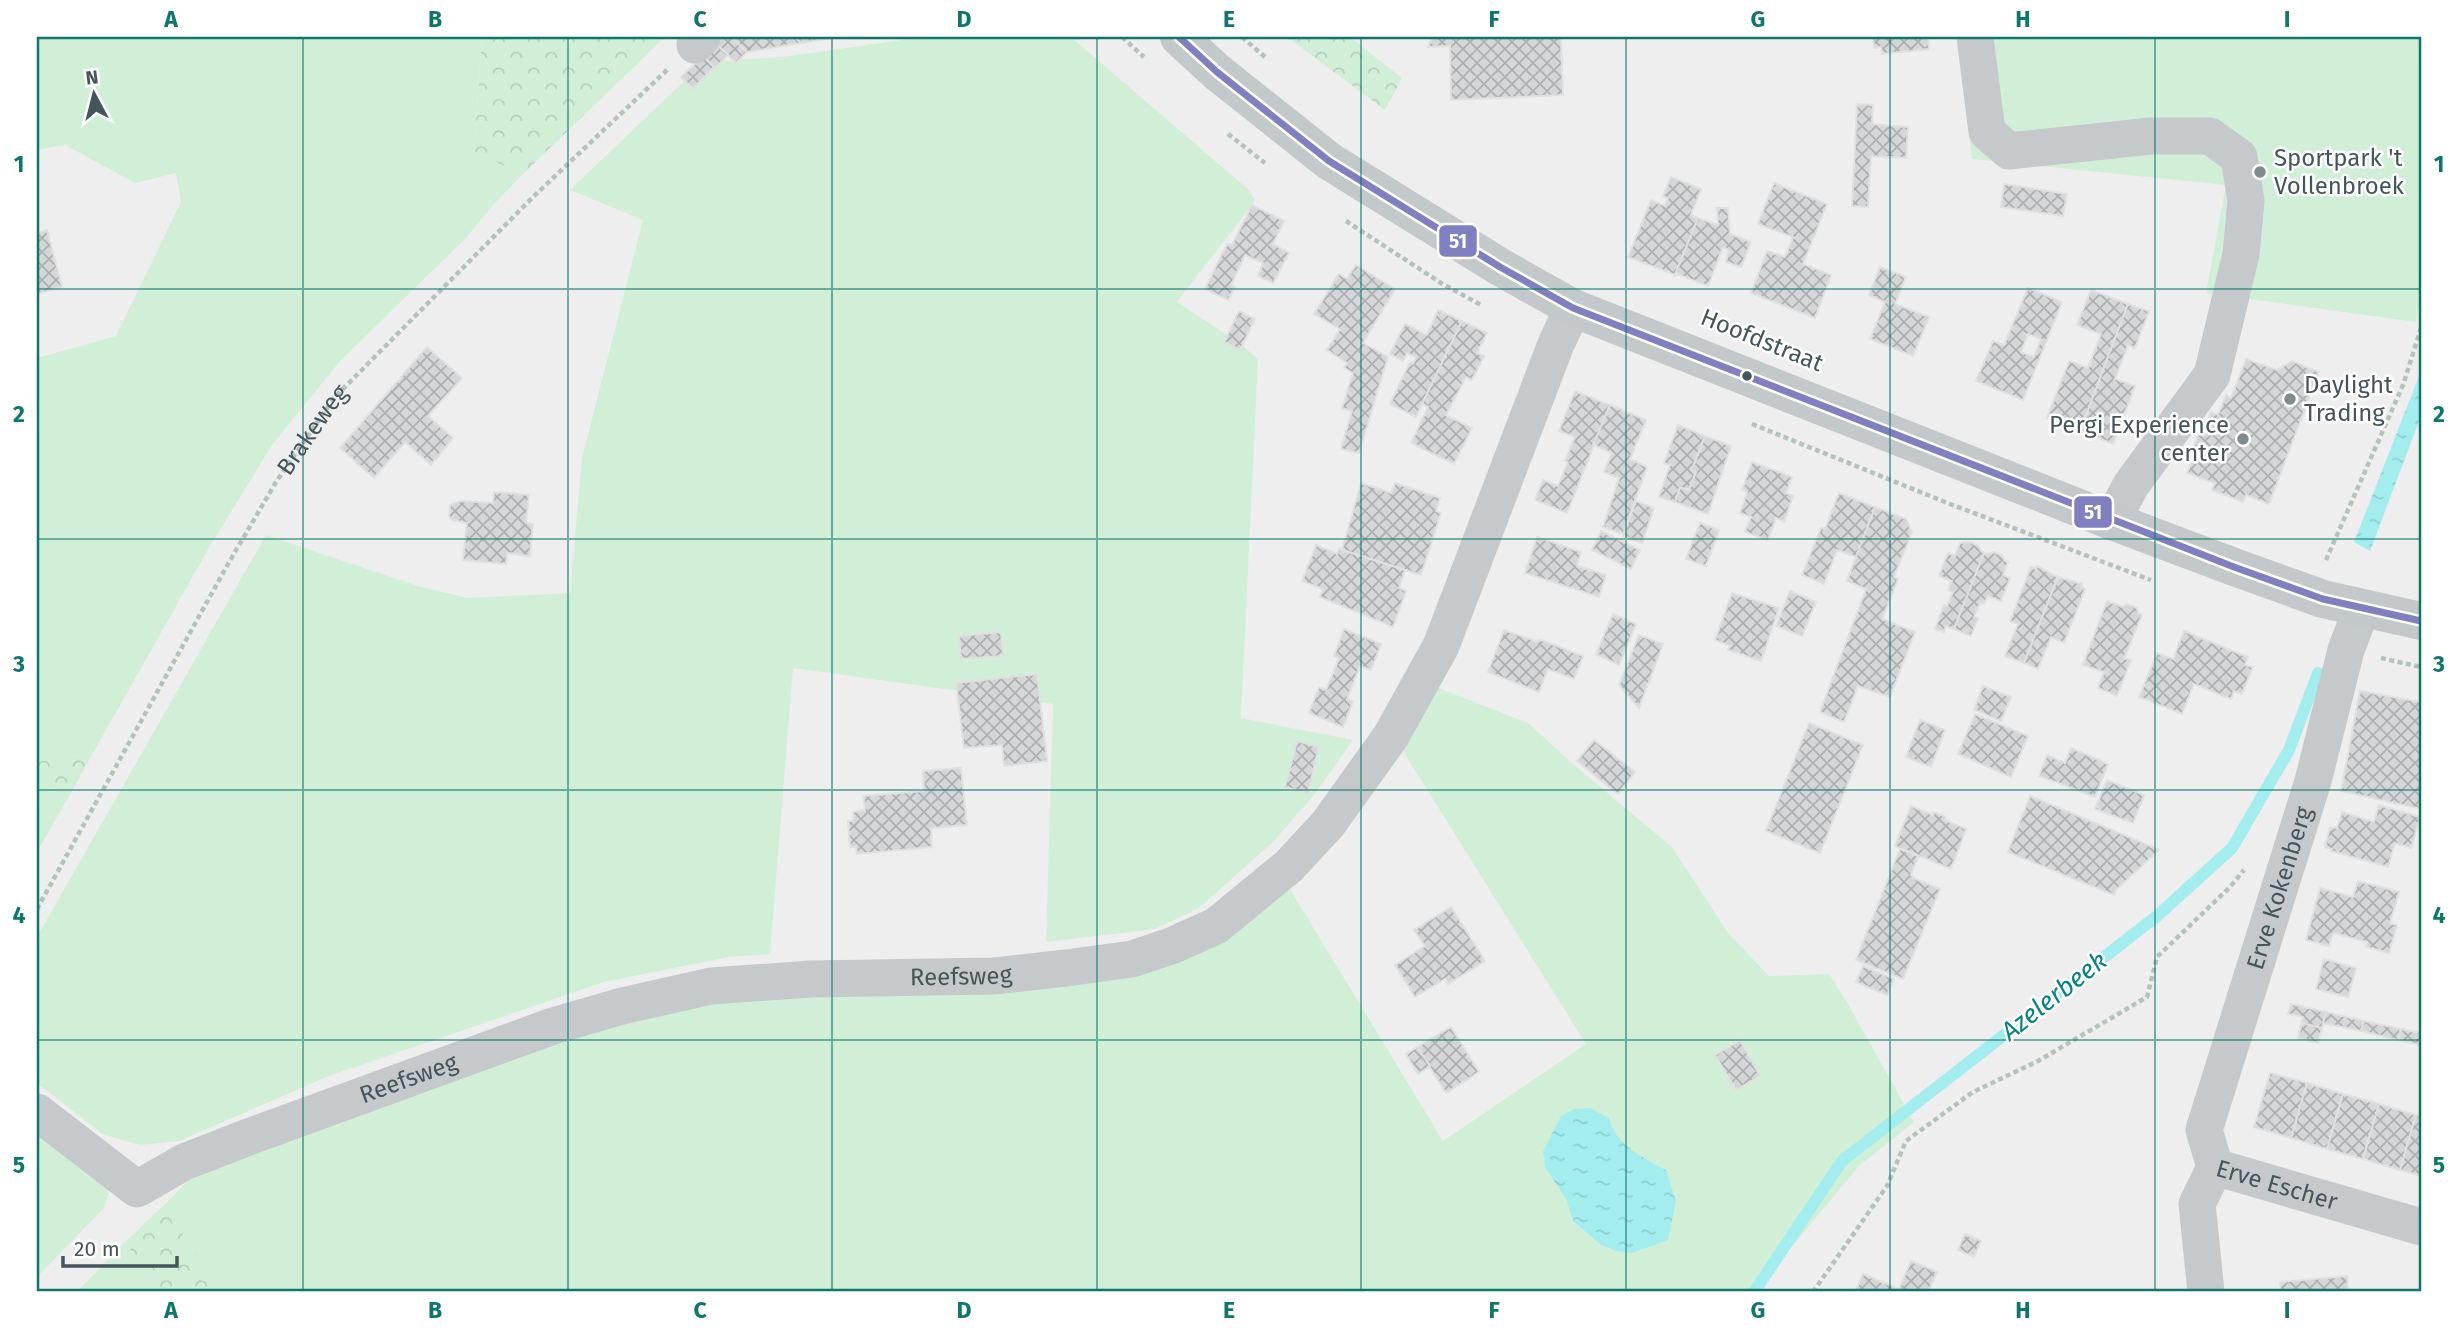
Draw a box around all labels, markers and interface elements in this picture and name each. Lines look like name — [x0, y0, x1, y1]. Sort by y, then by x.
text: A — [163, 5, 178, 33]
text: B — [428, 5, 442, 33]
text: C — [693, 5, 707, 33]
text: D — [957, 5, 972, 33]
text: E — [1223, 5, 1235, 33]
text: F — [1488, 5, 1500, 33]
text: G — [1751, 5, 1765, 33]
text: H — [2015, 5, 2031, 33]
text: I — [2284, 5, 2290, 33]
north arrow — [60, 60, 130, 130]
text: N — [84, 65, 100, 90]
place label: Sportpark 't Vollenbroek — [2274, 144, 2405, 200]
text: 1 — [14, 150, 24, 178]
text: 1 — [2434, 150, 2444, 178]
marker: Sportpark 't Vollenbroek — [2252, 164, 2268, 180]
line badge: 51 — [1438, 224, 1478, 258]
text: 51 — [1449, 230, 1467, 253]
street label: Hoofdstraat — [1697, 303, 1828, 377]
unlabelled marker — [1740, 369, 1754, 383]
place label: Daylight Trading — [2304, 371, 2393, 427]
street label: Brakeweg — [271, 378, 354, 480]
marker: Daylight Trading — [2282, 391, 2298, 407]
text: 2 — [13, 400, 25, 428]
text: 2 — [2433, 400, 2445, 428]
place label: Pergi Experience center — [2049, 411, 2230, 467]
marker: Pergi Experience center — [2235, 431, 2251, 447]
line badge: 51 — [2073, 495, 2113, 529]
text: 51 — [2084, 501, 2102, 524]
text: 3 — [12, 650, 25, 678]
text: 3 — [2432, 650, 2445, 678]
street label: Erve Kokenberg — [2241, 803, 2318, 973]
text: 4 — [13, 901, 26, 929]
text: 4 — [2433, 901, 2446, 929]
water label: Azelerbeek — [1994, 945, 2113, 1048]
street label: Reefsweg — [910, 960, 1014, 991]
street label: Reefsweg — [356, 1048, 462, 1109]
text: 5 — [13, 1151, 25, 1179]
text: 5 — [2433, 1151, 2445, 1179]
street label: Erve Escher — [2213, 1154, 2341, 1216]
scale bar — [63, 1224, 177, 1268]
text: 20 m — [74, 1236, 120, 1262]
text: A — [163, 1296, 178, 1324]
text: B — [428, 1296, 442, 1324]
text: C — [693, 1296, 707, 1324]
text: D — [957, 1296, 972, 1324]
text: E — [1223, 1296, 1235, 1324]
text: F — [1488, 1296, 1500, 1324]
text: G — [1751, 1296, 1765, 1324]
text: H — [2015, 1296, 2031, 1324]
text: I — [2284, 1296, 2290, 1324]

